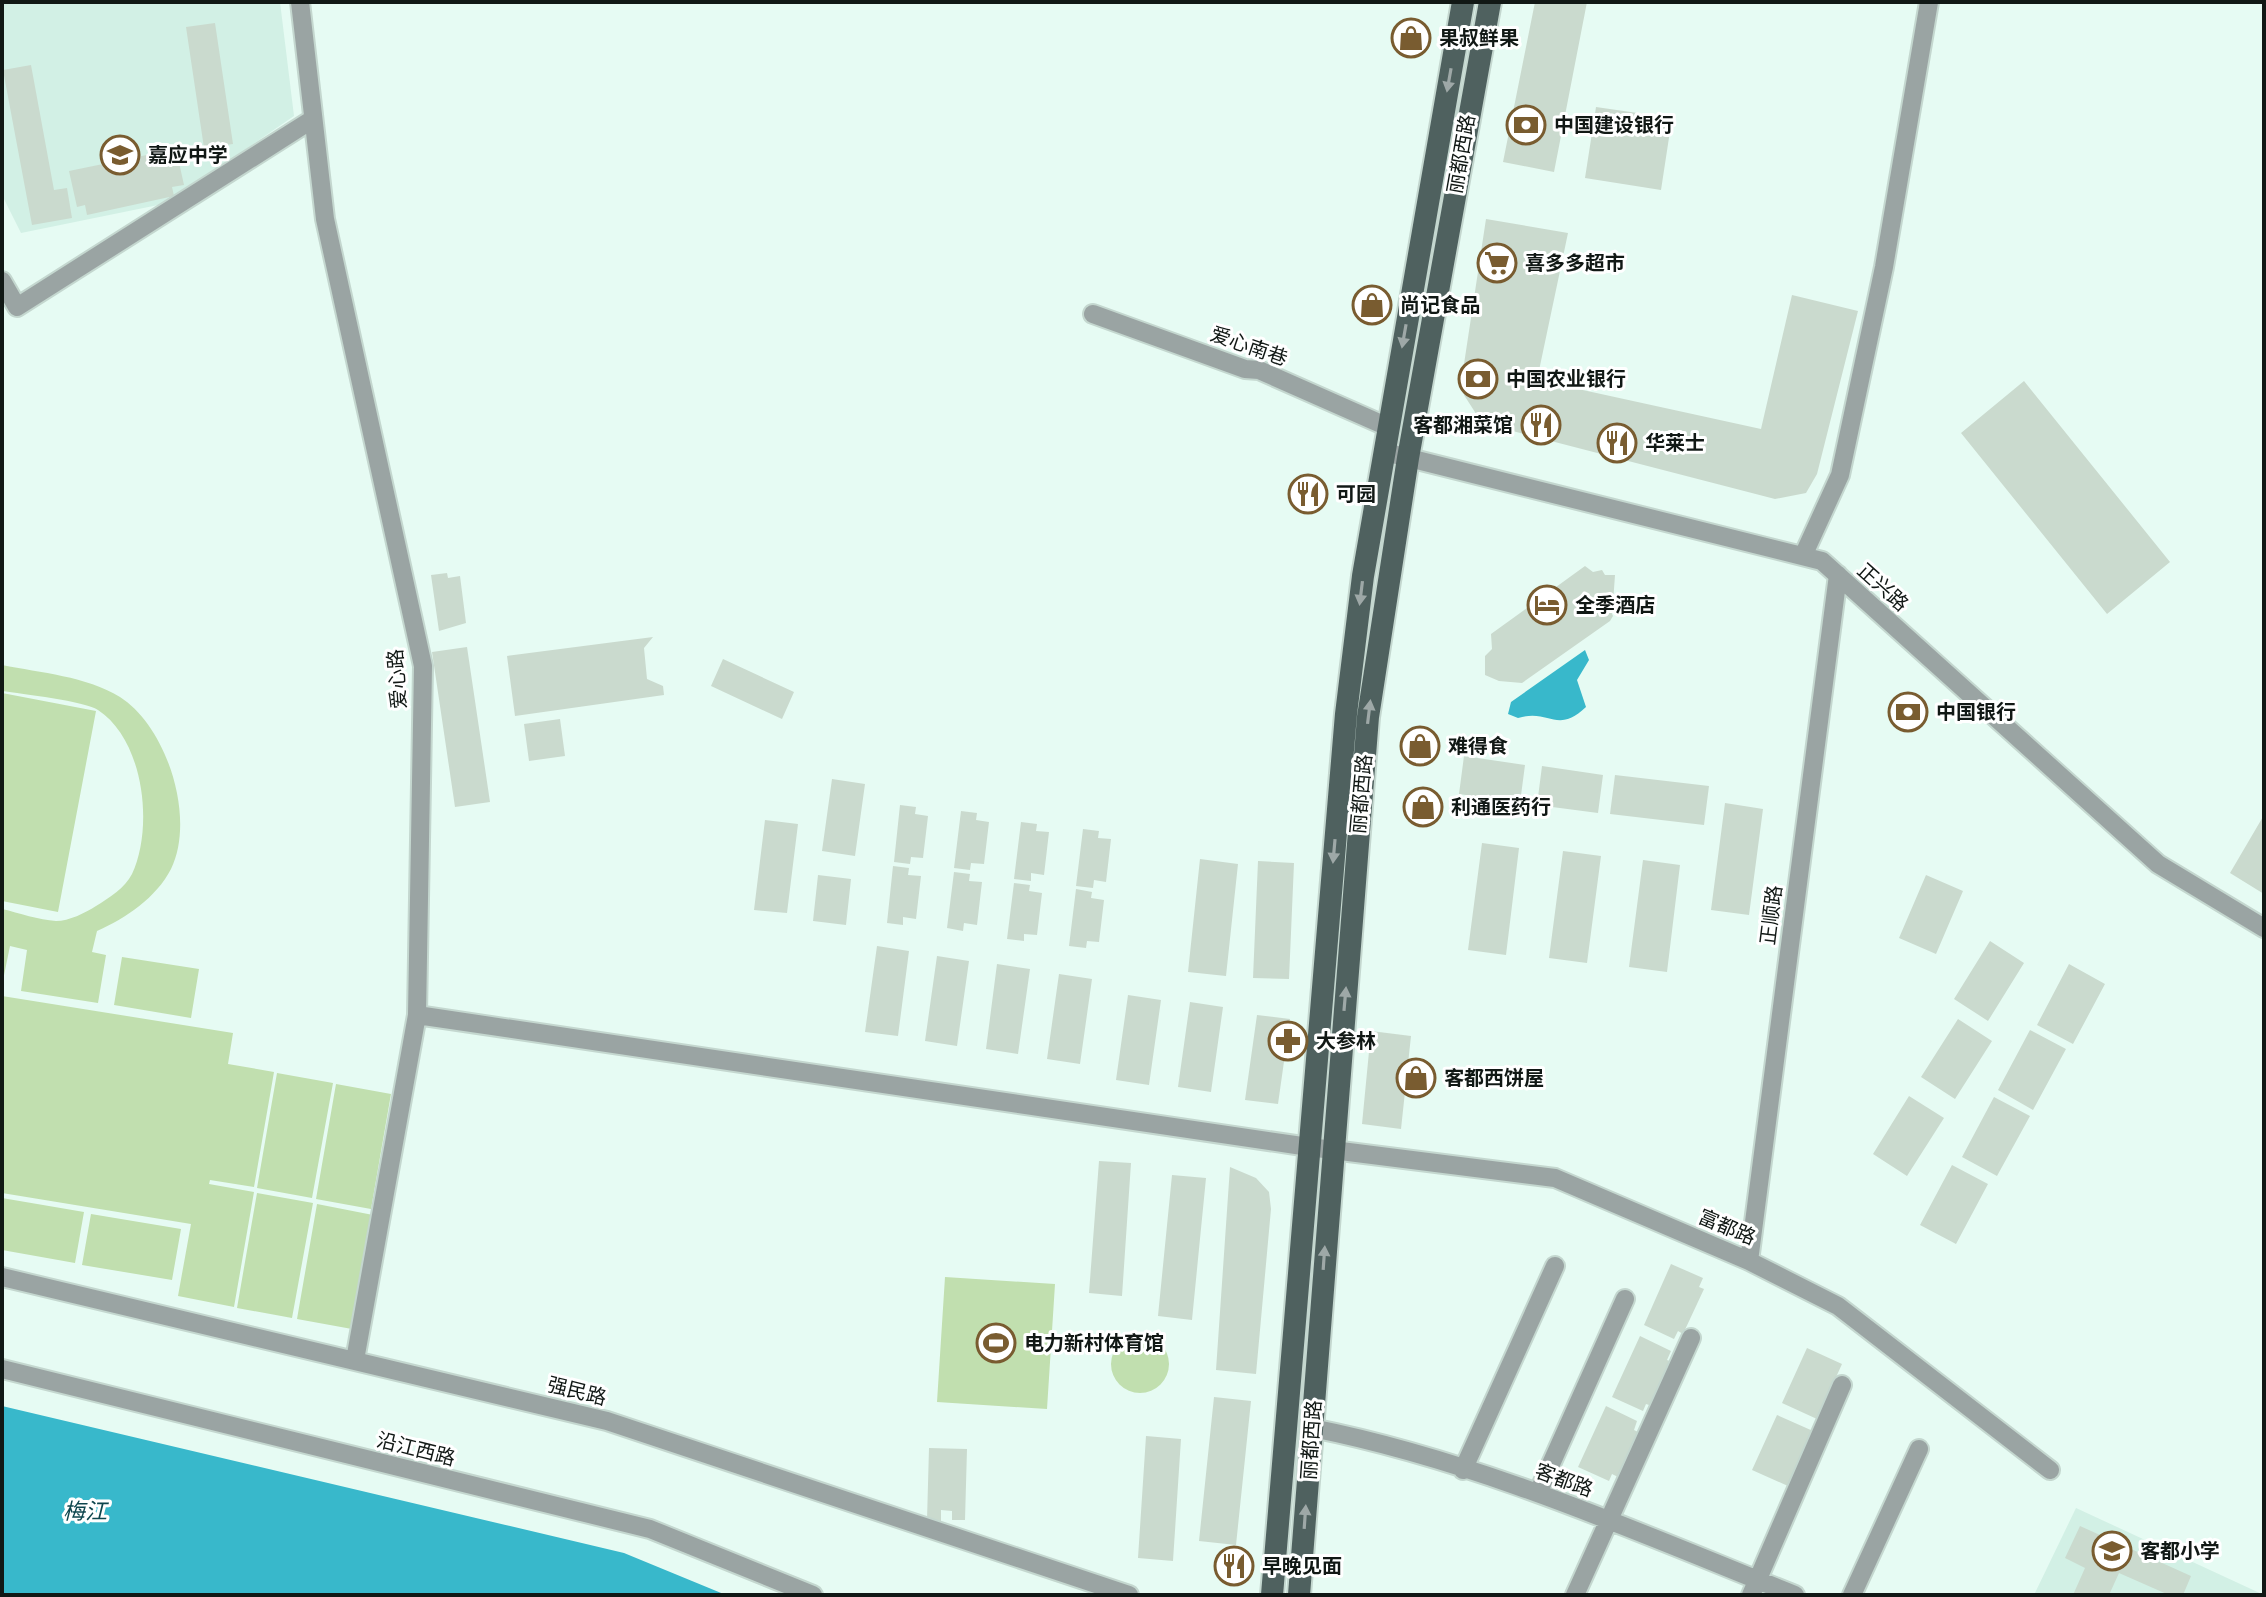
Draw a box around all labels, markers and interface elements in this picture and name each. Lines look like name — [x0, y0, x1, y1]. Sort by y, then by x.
shop icon: 果叔鲜果 — [1390, 17, 1432, 59]
place label: 果叔鲜果 — [1439, 24, 1519, 51]
one-way arrow — [1443, 68, 1455, 93]
bank icon: 中国建设银行 — [1505, 104, 1547, 146]
place label: 中国建设银行 — [1554, 111, 1674, 138]
street label: 丽都西路 — [1440, 112, 1481, 196]
school or university icon: 嘉应中学 — [99, 134, 141, 176]
place label: 嘉应中学 — [148, 141, 228, 168]
supermarket icon: 喜多多超市 — [1476, 242, 1518, 284]
place label: 喜多多超市 — [1525, 249, 1625, 276]
shop icon: 尚记食品 — [1351, 284, 1393, 326]
place label: 尚记食品 — [1400, 291, 1480, 318]
street label: 爱心南巷 — [1207, 320, 1291, 371]
one-way arrow — [1397, 324, 1409, 349]
bank icon: 中国农业银行 — [1457, 358, 1499, 400]
place label: 中国农业银行 — [1506, 365, 1626, 392]
restaurant icon: 客都湘菜馆 — [1520, 404, 1562, 446]
place label: 客都湘菜馆 — [1413, 411, 1513, 438]
restaurant icon: 华莱士 — [1596, 422, 1638, 464]
place label: 华莱士 — [1645, 429, 1705, 456]
restaurant icon: 可园 — [1287, 473, 1329, 515]
place label: 可园 — [1336, 480, 1376, 507]
street label: 正兴路 — [1852, 557, 1915, 617]
one-way arrow — [1354, 580, 1367, 605]
hotel icon: 全季酒店 — [1526, 584, 1568, 626]
place label: 全季酒店 — [1575, 591, 1655, 618]
street label: 爱心路 — [381, 648, 412, 710]
bank icon: 中国银行 — [1887, 691, 1929, 733]
place label: 中国银行 — [1936, 698, 2016, 725]
one-way arrow — [1362, 699, 1375, 724]
shop icon: 难得食 — [1399, 725, 1441, 767]
place label: 难得食 — [1448, 732, 1508, 759]
street label: 丽都西路 — [1344, 753, 1377, 835]
shop icon: 利通医药行 — [1402, 786, 1444, 828]
place label: 利通医药行 — [1451, 793, 1551, 820]
one-way arrow — [1328, 839, 1341, 864]
street label: 正顺路 — [1753, 884, 1788, 946]
one-way arrow — [1338, 986, 1351, 1011]
pharmacy icon: 大参林 — [1267, 1020, 1309, 1062]
place label: 大参林 — [1316, 1027, 1376, 1054]
shop icon: 客都西饼屋 — [1395, 1057, 1437, 1099]
place label: 客都西饼屋 — [1444, 1064, 1544, 1091]
street label: 富都路 — [1694, 1202, 1760, 1251]
one-way arrow — [1318, 1245, 1331, 1270]
sports icon: 电力新村体育馆 — [975, 1322, 1017, 1364]
place label: 电力新村体育馆 — [1024, 1329, 1164, 1356]
street label: 强民路 — [545, 1370, 609, 1411]
street label: 丽都西路 — [1294, 1399, 1327, 1481]
street label: 沿江西路 — [374, 1426, 458, 1471]
street label: 客都路 — [1531, 1457, 1597, 1502]
water label: 梅江 — [63, 1496, 109, 1525]
one-way arrow — [1299, 1504, 1312, 1529]
school or university icon: 客都小学 — [2091, 1530, 2133, 1572]
place label: 客都小学 — [2140, 1537, 2220, 1564]
restaurant icon: 早晚见面 — [1213, 1545, 1255, 1587]
place label: 早晚见面 — [1262, 1552, 1342, 1579]

